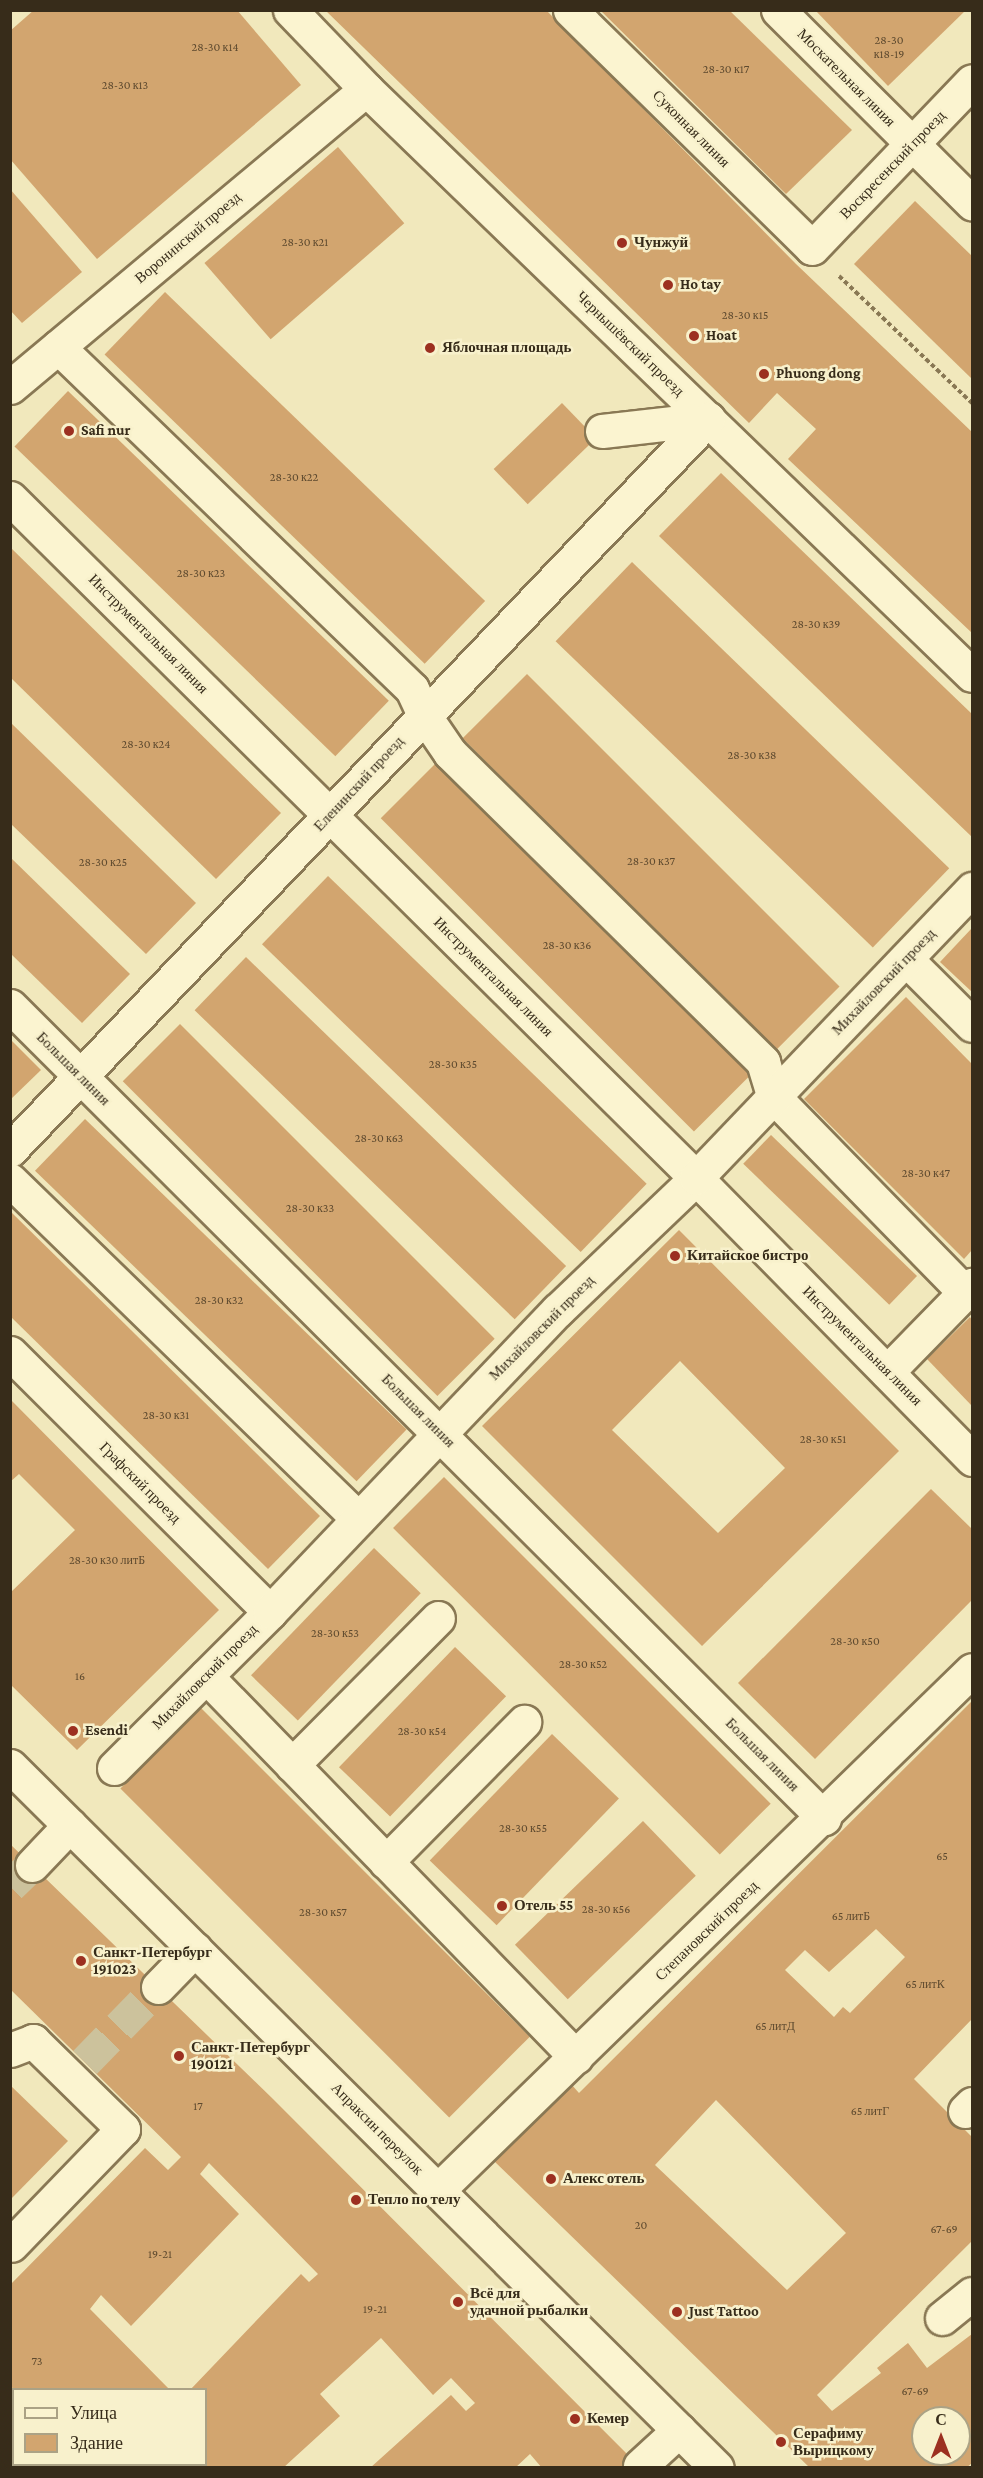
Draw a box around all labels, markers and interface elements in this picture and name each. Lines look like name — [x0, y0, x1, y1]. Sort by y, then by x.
street label: Москательная линия — [793, 25, 899, 131]
house number: 28-30 к18-19 — [874, 34, 904, 62]
house number: 28-30 к14 — [191, 41, 239, 55]
house number: 28-30 к17 — [703, 63, 749, 77]
house number: 28-30 к13 — [102, 79, 148, 93]
street label: Суконная линия — [649, 87, 733, 171]
street label: Воскресенский проезд — [836, 107, 950, 223]
street label: Воронинский проезд — [131, 188, 245, 288]
place label: Чунжуй — [634, 234, 688, 252]
house number: 28-30 к21 — [282, 236, 328, 250]
marker: Чунжуй — [615, 236, 629, 250]
place label: Ho tay — [680, 276, 721, 294]
marker: Ho tay — [661, 278, 675, 292]
street label: Чернышёвский проезд — [572, 288, 688, 400]
house number: 28-30 к15 — [722, 309, 768, 323]
place label: Hoat — [706, 327, 737, 345]
marker: Hoat — [687, 329, 701, 343]
place label: Яблочная площадь — [442, 339, 571, 357]
marker: Яблочная площадь — [423, 341, 437, 355]
place label: Phuong dong — [776, 365, 861, 383]
marker: Phuong dong — [757, 367, 771, 381]
place label: Safi nur — [81, 422, 131, 440]
marker: Safi nur — [62, 424, 76, 438]
house number: 28-30 к22 — [270, 471, 318, 485]
house number: 28-30 к23 — [177, 567, 225, 581]
street label: Инструментальная линия — [84, 570, 212, 698]
house number: 28-30 к39 — [792, 618, 840, 632]
street label: Еленинский проезд — [310, 733, 408, 835]
house number: 28-30 к24 — [122, 738, 170, 752]
house number: 28-30 к38 — [727, 749, 777, 763]
house number: 28-30 к37 — [627, 855, 675, 869]
house number: 28-30 к25 — [79, 856, 127, 870]
street label: Инструментальная линия — [429, 913, 557, 1041]
street label: Михайловский проезд — [828, 925, 940, 1039]
house number: 28-30 к36 — [543, 939, 591, 953]
street label: Большая линия — [32, 1028, 114, 1110]
house number: 28-30 к35 — [429, 1058, 477, 1072]
house number: 28-30 к63 — [355, 1132, 403, 1146]
house number: 28-30 к47 — [902, 1167, 950, 1181]
house number: 28-30 к33 — [286, 1202, 334, 1216]
place label: Китайское бистро — [687, 1247, 809, 1265]
marker: Китайское бистро — [668, 1249, 682, 1263]
street label: Михайловский проезд — [486, 1272, 598, 1384]
street label: Инструментальная линия — [798, 1282, 926, 1410]
house number: 28-30 к32 — [195, 1294, 243, 1308]
street label: Большая линия — [377, 1370, 459, 1452]
house number: 28-30 к31 — [143, 1409, 189, 1423]
house number: 28-30 к51 — [800, 1433, 846, 1447]
street label: Графский проезд — [96, 1439, 184, 1527]
house number: 28-30 к30 литБ — [69, 1554, 145, 1568]
street label: Михайловский проезд — [149, 1621, 261, 1733]
house number: 28-30 к53 — [311, 1627, 359, 1641]
house number: 28-30 к50 — [830, 1635, 880, 1649]
house number: 28-30 к52 — [559, 1658, 607, 1672]
house number: 16 — [75, 1670, 85, 1684]
street label: Большая линия — [721, 1714, 803, 1796]
place label: Esendi — [85, 1722, 128, 1740]
marker: Esendi — [66, 1724, 80, 1738]
house number: 28-30 к54 — [398, 1725, 446, 1739]
house number: 28-30 к55 — [499, 1822, 547, 1836]
house number: 65 — [936, 1850, 948, 1864]
street label: Степановский проезд — [652, 1877, 762, 1985]
place label: Отель 55 — [514, 1897, 573, 1915]
marker: Отель 55 — [495, 1899, 509, 1913]
house number: 28-30 к56 — [582, 1903, 630, 1917]
house number: 28-30 к57 — [299, 1906, 347, 1920]
house number: 65 литБ — [832, 1910, 870, 1924]
place label: Санкт-Петербург 191023 — [93, 1943, 212, 1978]
marker: Санкт-Петербург 191023 — [74, 1954, 88, 1968]
house number: 65 литК — [905, 1978, 945, 1992]
house number: 65 литД — [755, 2020, 795, 2034]
place label: Санкт-Петербург 190121 — [191, 2038, 310, 2073]
marker: Санкт-Петербург 190121 — [172, 2049, 186, 2063]
street label: Апраксин переулок — [327, 2079, 427, 2179]
house number: 17 — [193, 2100, 203, 2114]
house number: 65 литГ — [851, 2105, 889, 2119]
place label: Алекс отель — [563, 2170, 644, 2188]
marker: Алекс отель — [544, 2172, 558, 2186]
place label: Тепло по телу — [368, 2191, 461, 2209]
marker: Тепло по телу — [349, 2193, 363, 2207]
house number: 20 — [635, 2219, 647, 2233]
house number: 67-69 — [930, 2223, 958, 2237]
house number: 19-21 — [148, 2248, 172, 2262]
place label: Всё для удачной рыбалки — [470, 2284, 588, 2319]
marker: Всё для удачной рыбалки — [451, 2295, 465, 2309]
house number: 19-21 — [363, 2303, 387, 2317]
place label: Just Tattoo — [689, 2303, 759, 2321]
marker: Just Tattoo — [670, 2305, 684, 2319]
house number: 73 — [31, 2355, 43, 2369]
house number: 67-69 — [901, 2385, 929, 2399]
legend — [12, 2388, 207, 2466]
text: Улица — [70, 2403, 117, 2423]
north arrow — [911, 2406, 971, 2466]
place label: Кемер — [587, 2410, 629, 2428]
text: С — [935, 2411, 947, 2428]
marker: Кемер — [568, 2412, 582, 2426]
place label: Серафиму Вырицкому — [793, 2424, 874, 2459]
text: Здание — [70, 2433, 123, 2453]
marker: Серафиму Вырицкому — [774, 2435, 788, 2449]

